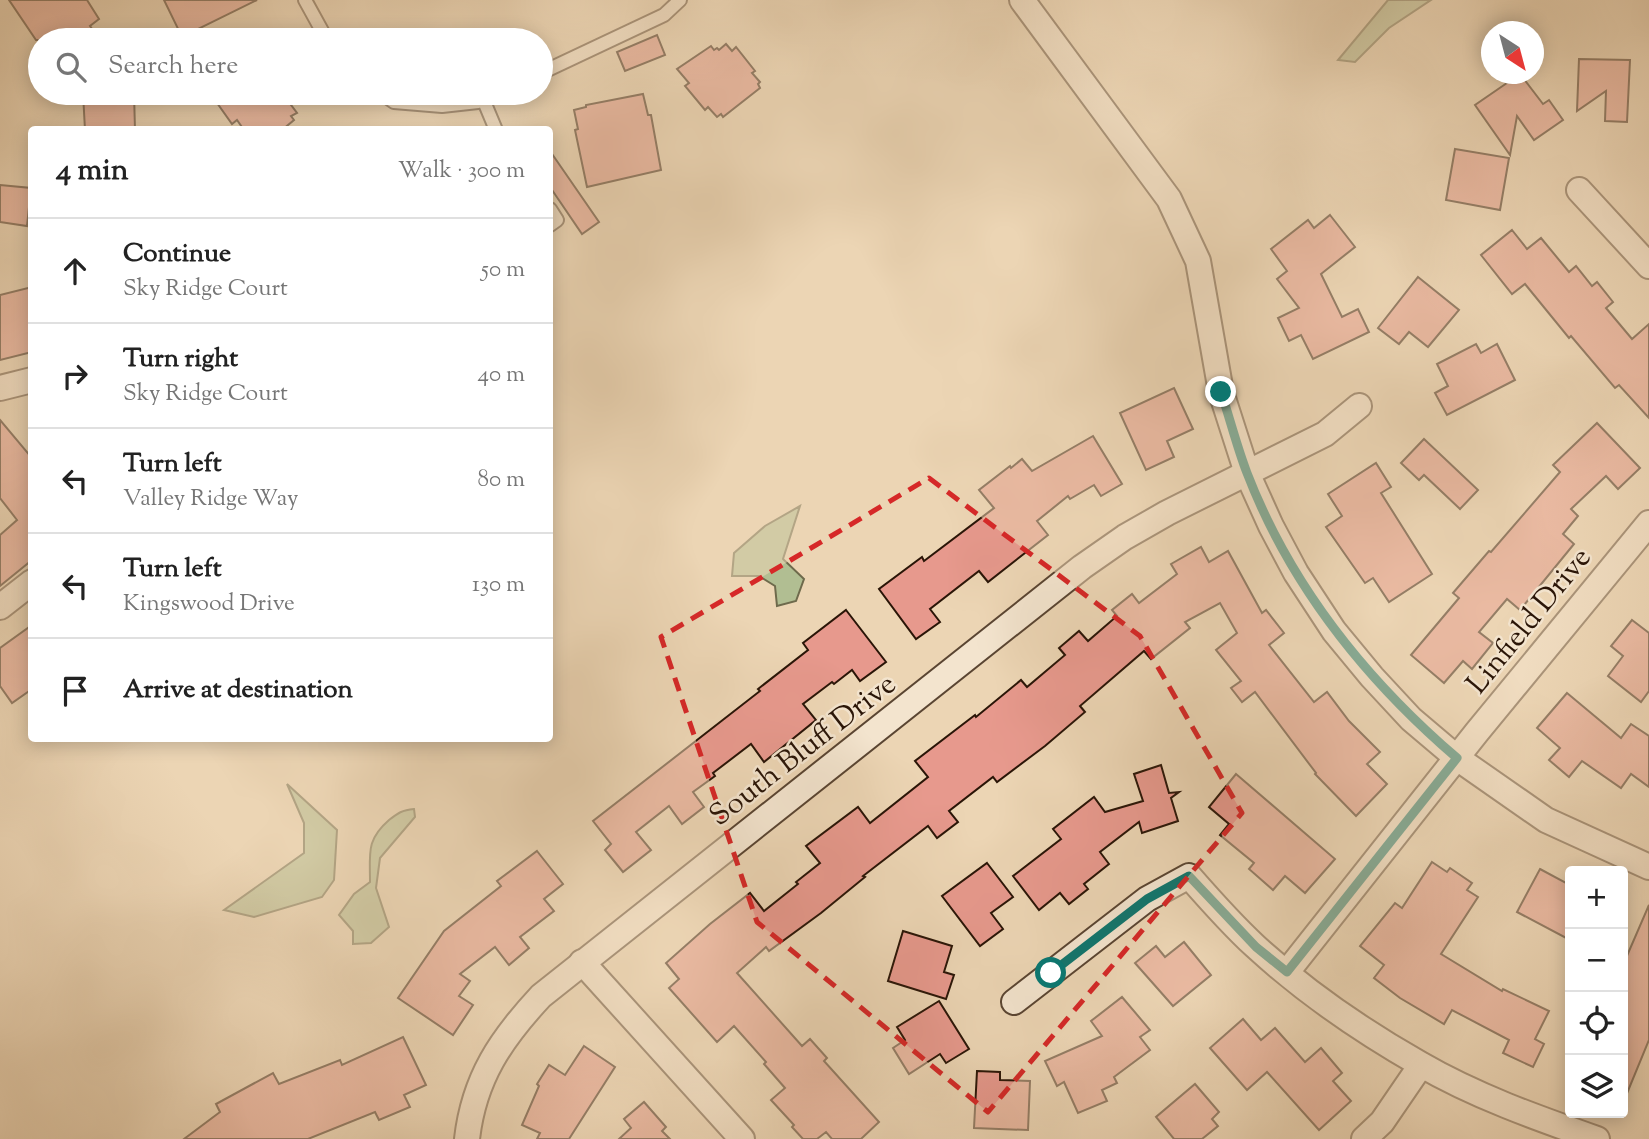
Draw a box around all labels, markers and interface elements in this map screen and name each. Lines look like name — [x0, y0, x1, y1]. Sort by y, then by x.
north arrow — [1481, 21, 1544, 84]
search box — [28, 28, 553, 105]
icon: search — [52, 48, 90, 86]
text: Search here — [108, 48, 238, 85]
text: 4 min — [56, 150, 129, 193]
text: Walk · 300 m — [398, 155, 525, 188]
text: Continue — [123, 236, 231, 273]
icon: ahead — [56, 252, 94, 290]
text: 50 m — [481, 254, 525, 287]
text: Sky Ridge Court — [123, 273, 288, 306]
text: Turn right — [123, 341, 238, 378]
icon: right — [56, 357, 94, 395]
text: 40 m — [478, 359, 525, 392]
route end — [1205, 376, 1236, 407]
text: Sky Ridge Court — [123, 378, 288, 411]
text: Turn left — [123, 446, 222, 483]
icon: left — [56, 462, 94, 500]
text: 80 m — [477, 464, 525, 497]
text: Valley Ridge Way — [123, 483, 299, 516]
street label: Linfield Drive — [1457, 539, 1603, 704]
text: Turn left — [123, 551, 222, 588]
icon: left — [56, 567, 94, 605]
text: 130 m — [472, 569, 525, 602]
text: Kingswood Drive — [123, 588, 295, 621]
street label: South Bluff Drive — [701, 664, 906, 838]
icon: arrive — [56, 672, 94, 710]
text: Arrive at destination — [123, 672, 353, 709]
map controls — [1565, 866, 1628, 1118]
button: + — [1565, 866, 1628, 929]
button: − — [1565, 929, 1628, 992]
route start — [1035, 957, 1066, 988]
button: locate — [1565, 992, 1628, 1055]
button: layers — [1565, 1055, 1628, 1118]

